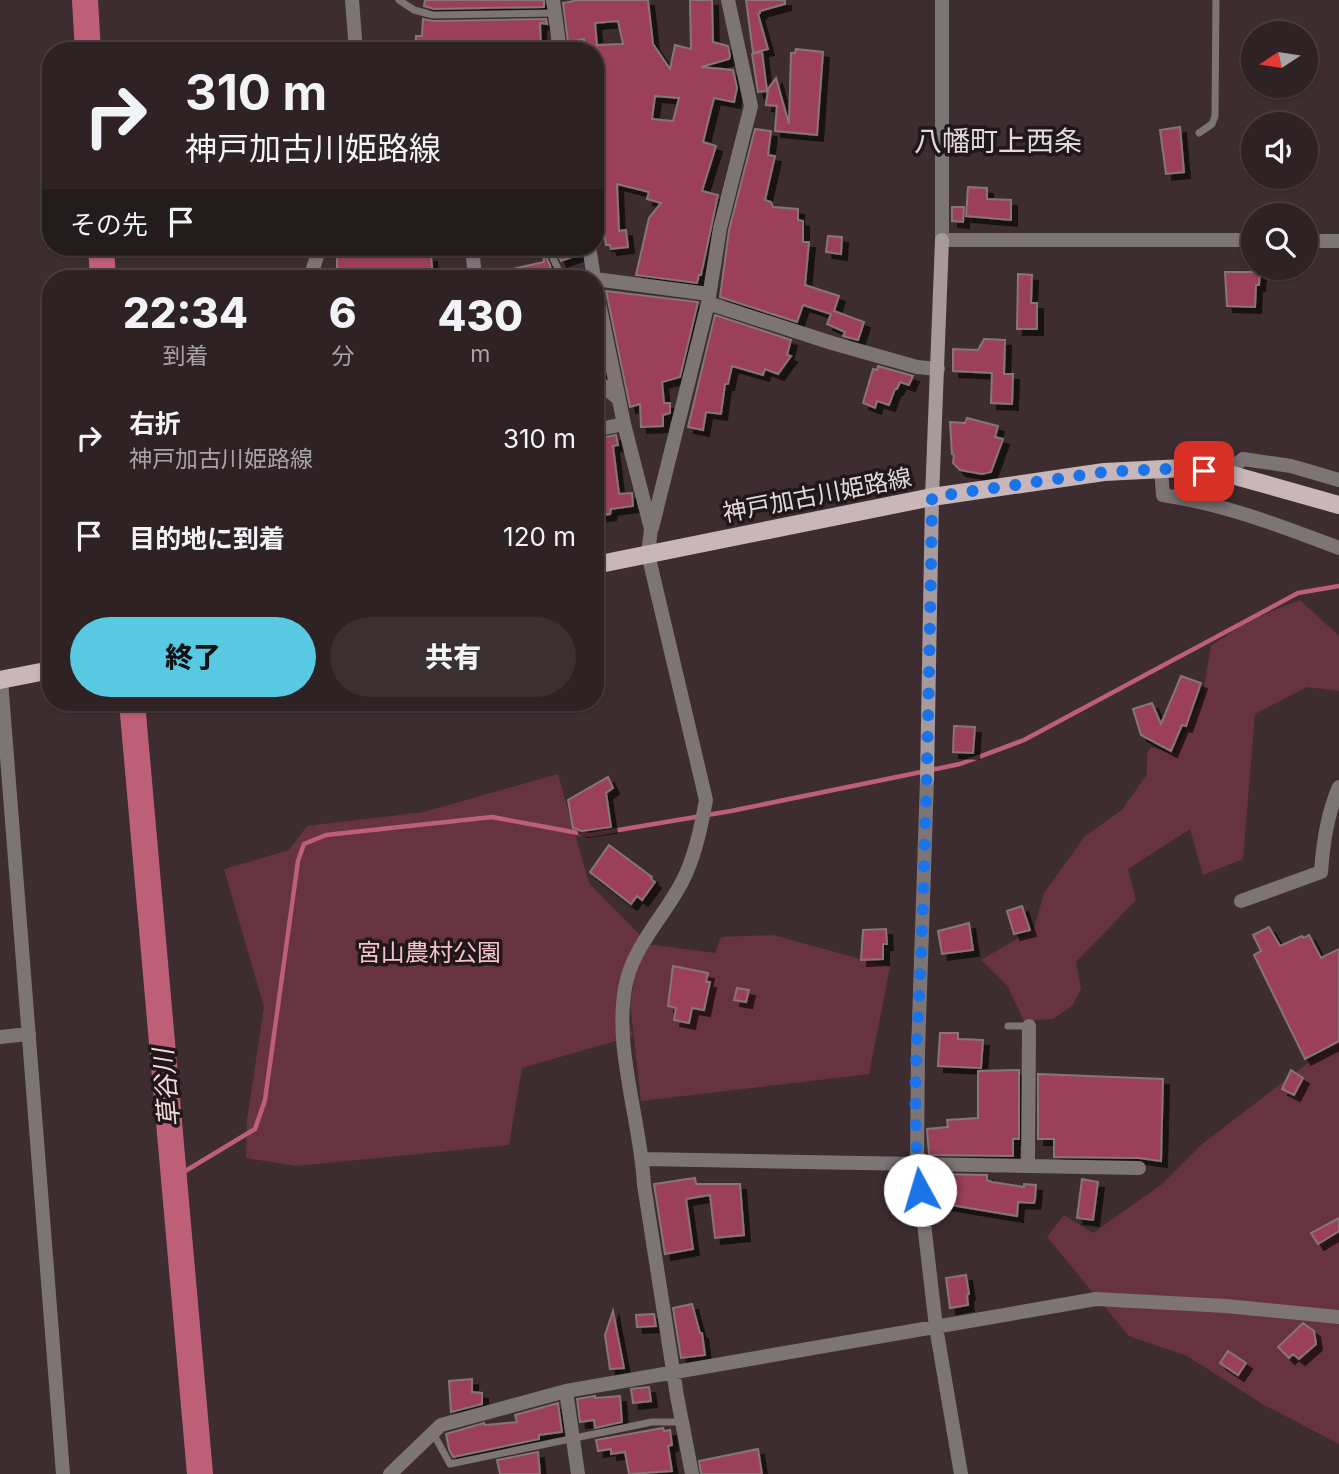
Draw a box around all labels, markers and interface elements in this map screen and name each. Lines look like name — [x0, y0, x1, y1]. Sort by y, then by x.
north arrow — [1241, 21, 1318, 98]
map controls — [1241, 21, 1318, 280]
text: 310 m — [185, 63, 327, 122]
icon: right — [70, 70, 161, 161]
button: sound — [1241, 112, 1318, 189]
district label: 八幡町上西条 — [914, 124, 1082, 158]
text: 神戸加古川姫路線 — [185, 129, 441, 168]
icon: arrive — [162, 203, 200, 241]
button: search — [1241, 203, 1318, 280]
text: その先 — [70, 209, 148, 240]
text: 22:34 — [123, 287, 248, 338]
text: 6 — [329, 287, 357, 338]
text: 430 — [437, 290, 523, 341]
text: m — [470, 340, 490, 368]
text: 到着 — [162, 342, 208, 370]
text: 分 — [331, 342, 354, 370]
text: 右折 — [129, 408, 181, 439]
icon: right — [70, 419, 108, 457]
text: 310 m — [503, 423, 576, 454]
pin — [1174, 441, 1234, 501]
text: 神戸加古川姫路線 — [129, 445, 313, 473]
icon: arrive — [1185, 452, 1223, 490]
street label: 神戸加古川姫路線 — [720, 462, 914, 528]
icon: arrive — [70, 517, 108, 555]
text: 120 m — [503, 521, 576, 552]
text: 目的地に到着 — [129, 523, 285, 554]
button: 終了 — [70, 617, 316, 697]
button: 共有 — [330, 617, 576, 697]
park label: 宮山農村公園 — [357, 938, 501, 967]
water label: 草谷川 — [147, 1045, 185, 1128]
position arrow — [883, 1153, 957, 1227]

